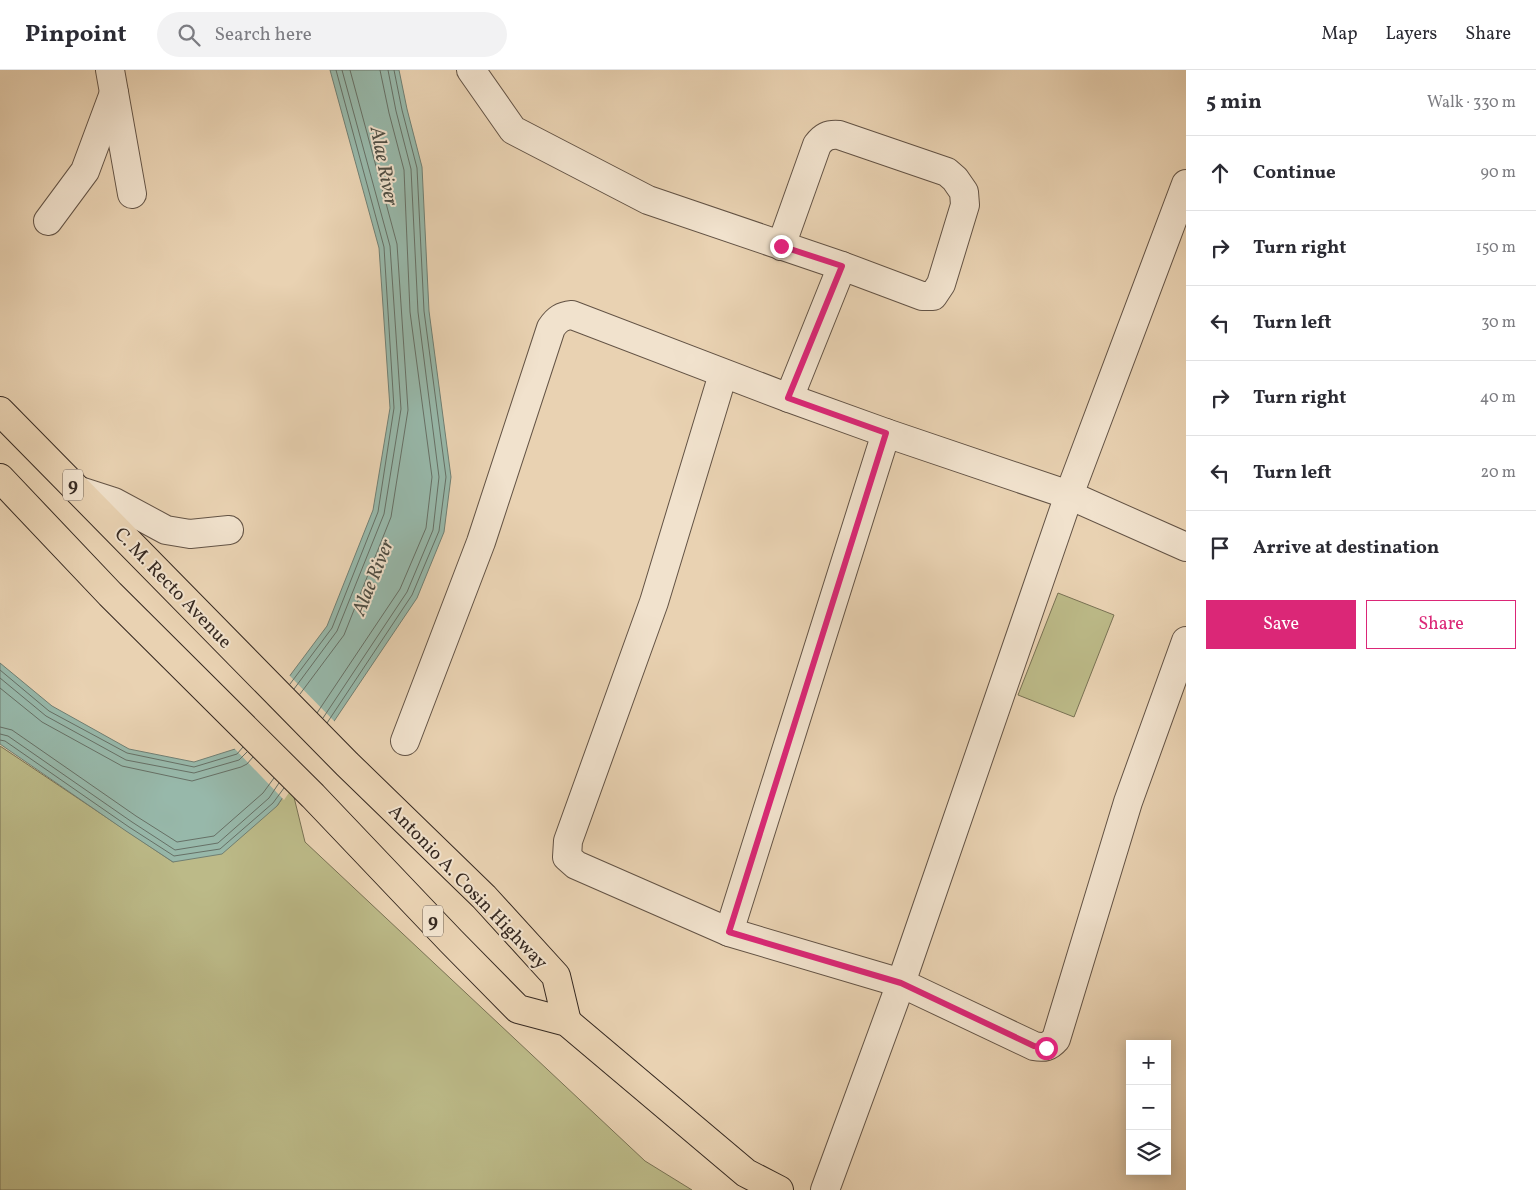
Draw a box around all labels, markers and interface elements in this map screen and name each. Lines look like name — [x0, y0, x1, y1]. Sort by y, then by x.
search box — [157, 12, 507, 57]
text: Pinpoint — [25, 18, 127, 52]
icon: search — [175, 21, 203, 49]
text: Search here — [215, 22, 312, 48]
text: Map — [1321, 22, 1357, 47]
text: Layers — [1385, 22, 1437, 47]
text: Share — [1465, 22, 1511, 47]
text: 5 min — [1206, 88, 1262, 117]
text: Walk · 330 m — [1427, 92, 1516, 114]
water label: Alae River — [361, 123, 405, 209]
icon: ahead — [1206, 159, 1234, 187]
text: Continue — [1253, 160, 1336, 186]
text: 90 m — [1480, 162, 1516, 184]
icon: right — [1206, 234, 1234, 262]
route end — [770, 235, 793, 258]
text: Turn right — [1253, 235, 1346, 261]
text: 150 m — [1475, 237, 1516, 259]
icon: left — [1206, 309, 1234, 337]
text: Turn left — [1253, 310, 1332, 336]
text: 30 m — [1481, 312, 1516, 334]
icon: right — [1206, 384, 1234, 412]
text: Turn right — [1253, 385, 1346, 411]
text: 40 m — [1480, 387, 1516, 409]
icon: left — [1206, 459, 1234, 487]
text: Turn left — [1253, 460, 1332, 486]
text: 20 m — [1481, 462, 1516, 484]
road number: 9 — [63, 470, 83, 500]
street label: C. M. Recto Avenue — [108, 522, 237, 655]
icon: arrive — [1206, 534, 1234, 562]
water label: Alae River — [345, 535, 402, 621]
text: Arrive at destination — [1253, 535, 1439, 561]
button: Save — [1206, 600, 1356, 649]
button: Share — [1366, 600, 1516, 649]
street label: Antonio A. Cosin Highway — [382, 799, 553, 975]
road number: 9 — [423, 906, 443, 936]
route start — [1035, 1037, 1058, 1060]
map controls — [1126, 1040, 1171, 1175]
button: + — [1126, 1040, 1171, 1085]
button: − — [1126, 1085, 1171, 1130]
button: layers — [1126, 1130, 1171, 1175]

